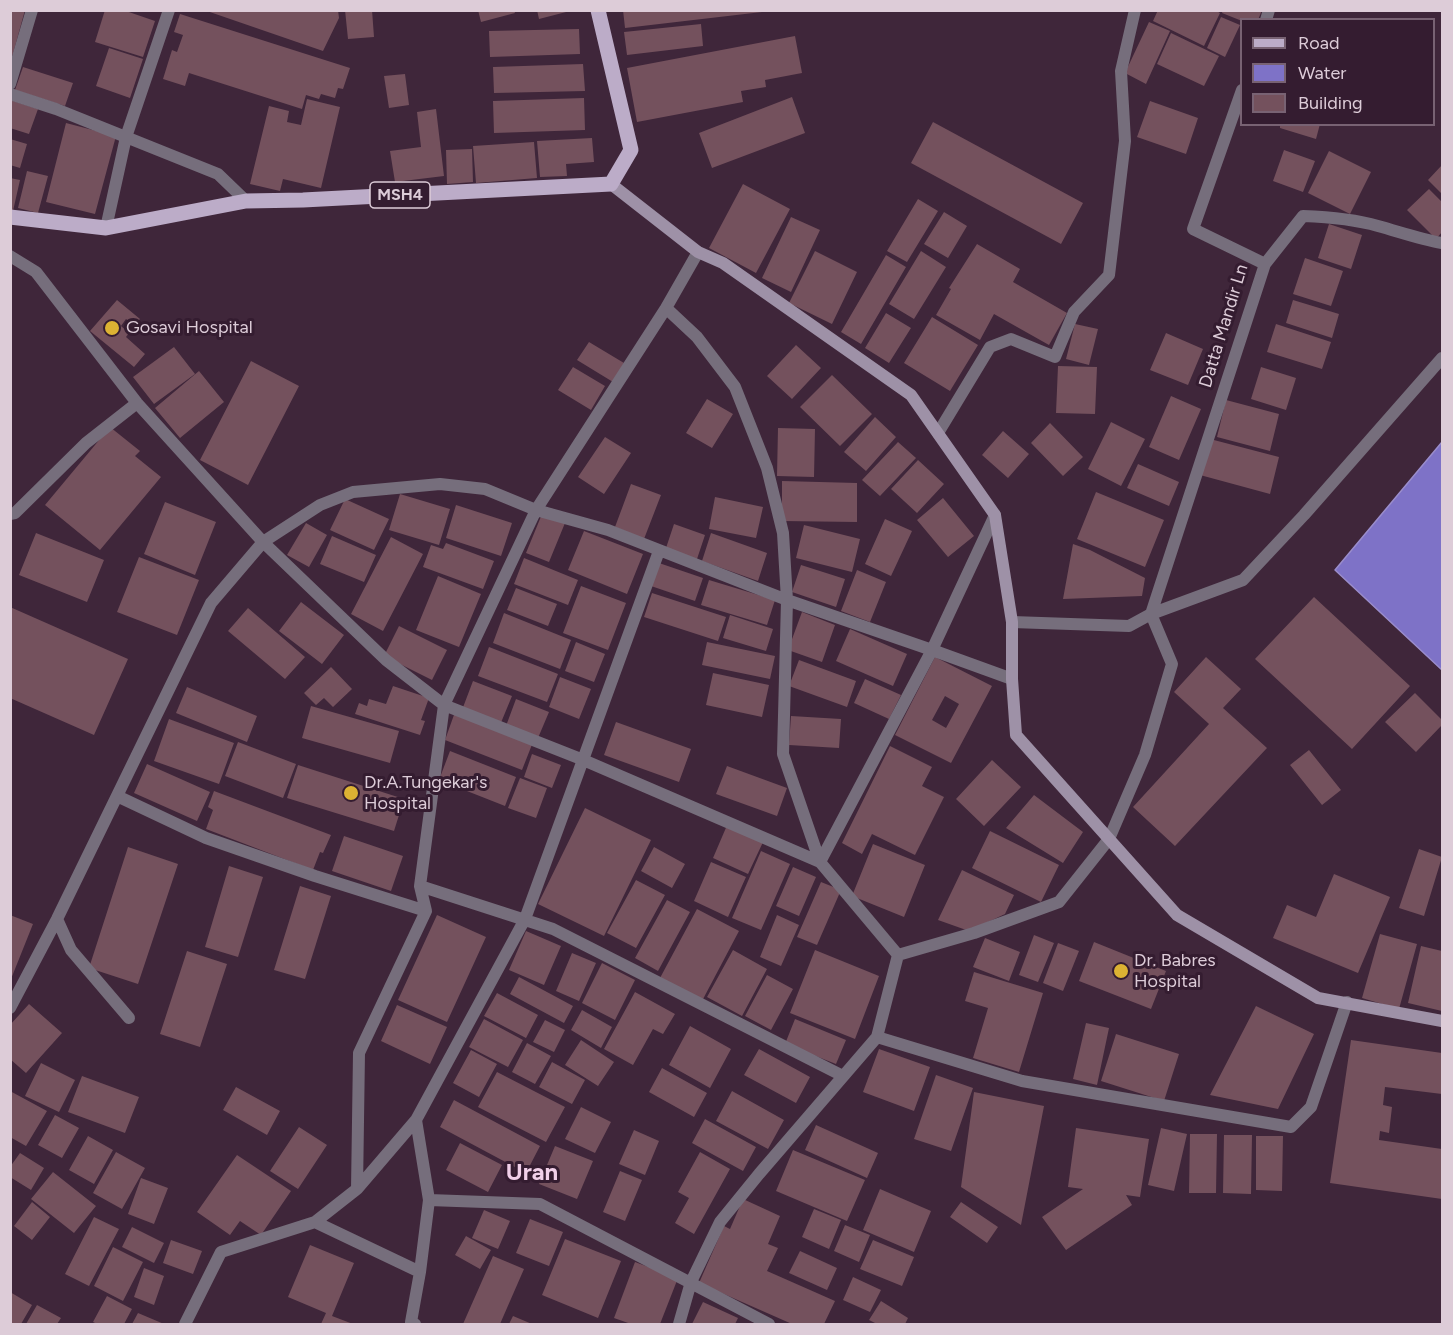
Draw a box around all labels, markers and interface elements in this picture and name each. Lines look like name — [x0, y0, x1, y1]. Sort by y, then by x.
legend — [1240, 18, 1435, 126]
text: Road — [1298, 32, 1339, 54]
text: Water — [1298, 62, 1346, 84]
text: Building — [1298, 92, 1363, 114]
road number: MSH4 — [370, 182, 430, 208]
street label: Datta Mandir Ln — [1195, 262, 1253, 390]
place label: Gosavi Hospital — [126, 317, 253, 339]
marker: Gosavi Hospital — [103, 319, 121, 337]
place label: Dr.A.Tungekar's Hospital — [364, 772, 488, 814]
marker: Dr.A.Tungekar's Hospital — [342, 784, 360, 802]
place label: Dr. Babres Hospital — [1134, 950, 1216, 992]
marker: Dr. Babres Hospital — [1112, 962, 1130, 980]
district label: Uran — [506, 1159, 558, 1187]

